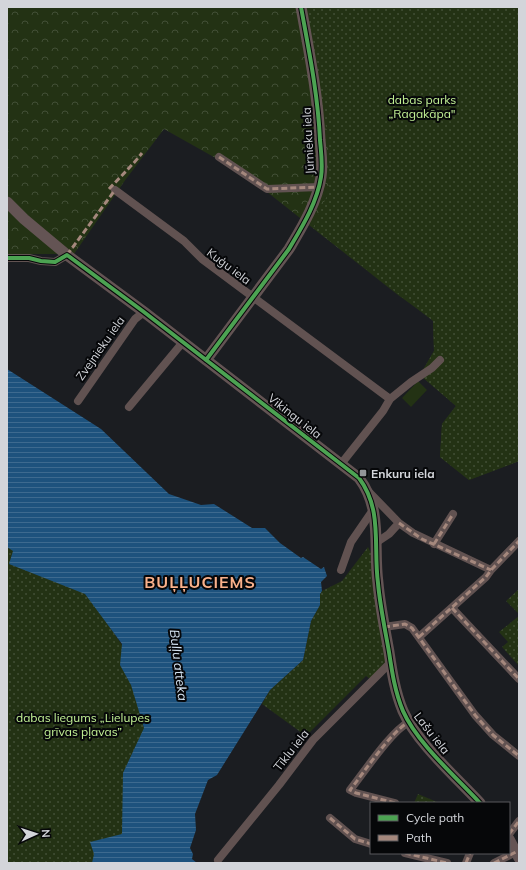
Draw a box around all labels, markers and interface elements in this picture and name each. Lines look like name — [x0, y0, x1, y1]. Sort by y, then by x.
park label: dabas parks „Ragakāpa" — [388, 92, 456, 121]
street label: Jūrnieku iela — [299, 107, 317, 175]
street label: Kuģu iela — [204, 245, 254, 287]
street label: Zvejnieku iela — [72, 313, 128, 383]
street label: Vikingu iela — [265, 390, 325, 442]
place label: Enkuru iela — [371, 466, 435, 481]
marker: Enkuru iela — [358, 468, 368, 478]
district label: BUĻĻUCIEMS — [144, 572, 256, 593]
water label: Buļļu atteka — [166, 628, 191, 702]
street label: Lašu iela — [411, 709, 453, 757]
park label: dabas liegums „Lielupes grīvas pļavas” — [16, 710, 150, 740]
street label: Tīklu iela — [270, 726, 312, 774]
legend — [370, 802, 510, 854]
text: Cycle path — [406, 810, 464, 825]
north arrow — [16, 814, 56, 854]
text: N — [39, 829, 53, 838]
text: Path — [406, 830, 432, 845]

